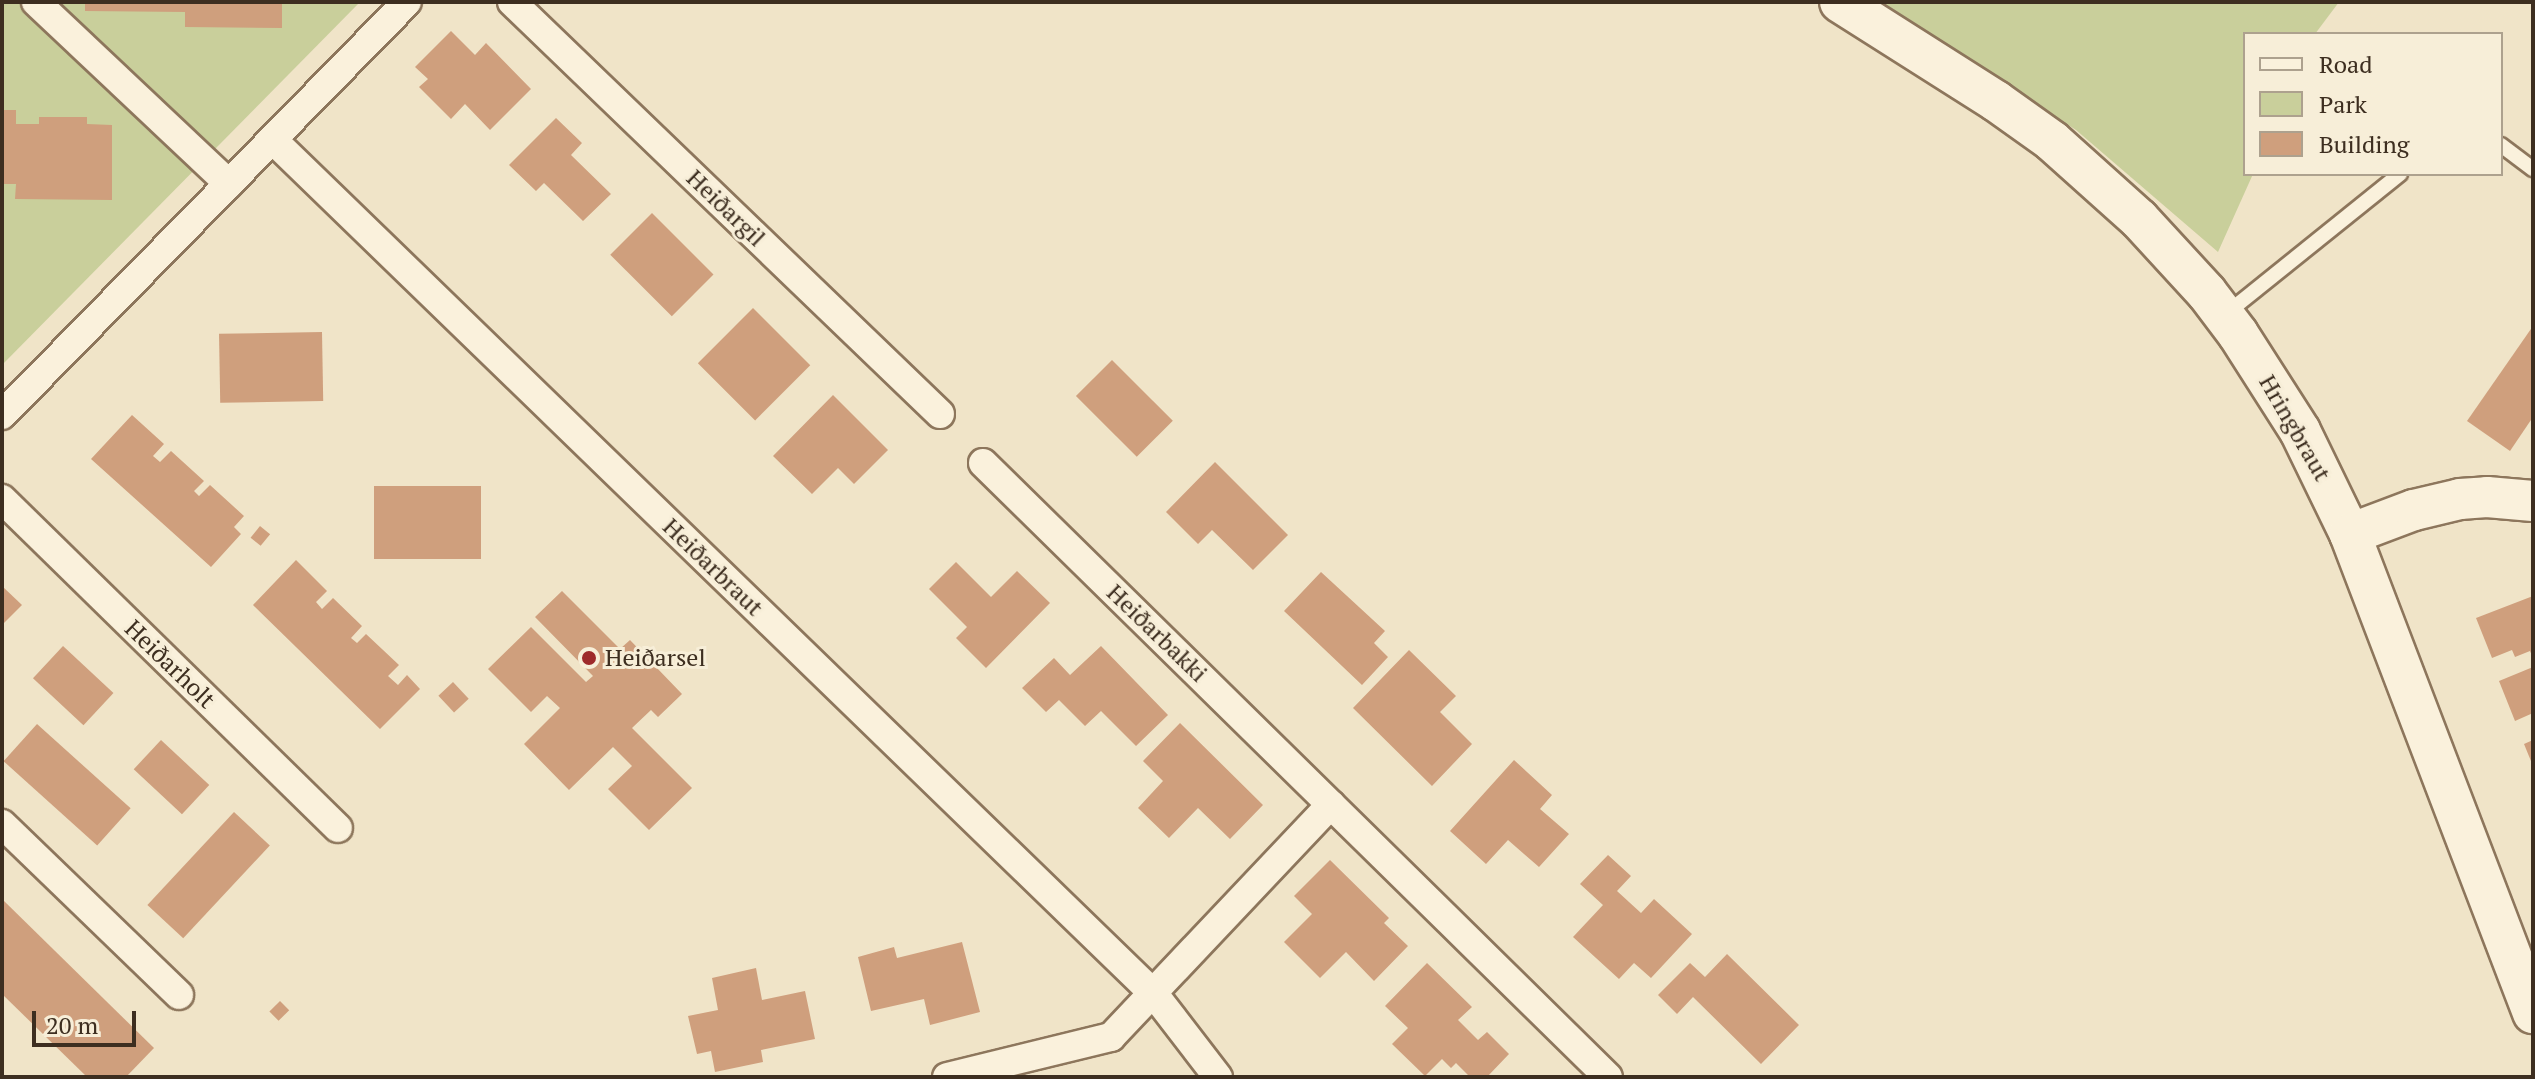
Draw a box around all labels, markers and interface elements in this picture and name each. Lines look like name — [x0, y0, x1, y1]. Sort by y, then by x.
legend — [2243, 32, 2503, 176]
text: Road — [2319, 48, 2373, 80]
text: Park — [2319, 88, 2367, 120]
text: Building — [2319, 128, 2409, 160]
street label: Heiðargil — [681, 164, 771, 252]
street label: Hringbraut — [2253, 370, 2337, 486]
street label: Heiðarbraut — [657, 512, 769, 622]
street label: Heiðarbakki — [1101, 578, 1213, 688]
street label: Heiðarholt — [119, 614, 221, 714]
place label: Heiðarsel — [605, 644, 706, 672]
marker: Heiðarsel — [580, 649, 598, 667]
scale bar — [36, 995, 140, 1045]
text: 20 m — [46, 1009, 98, 1041]

